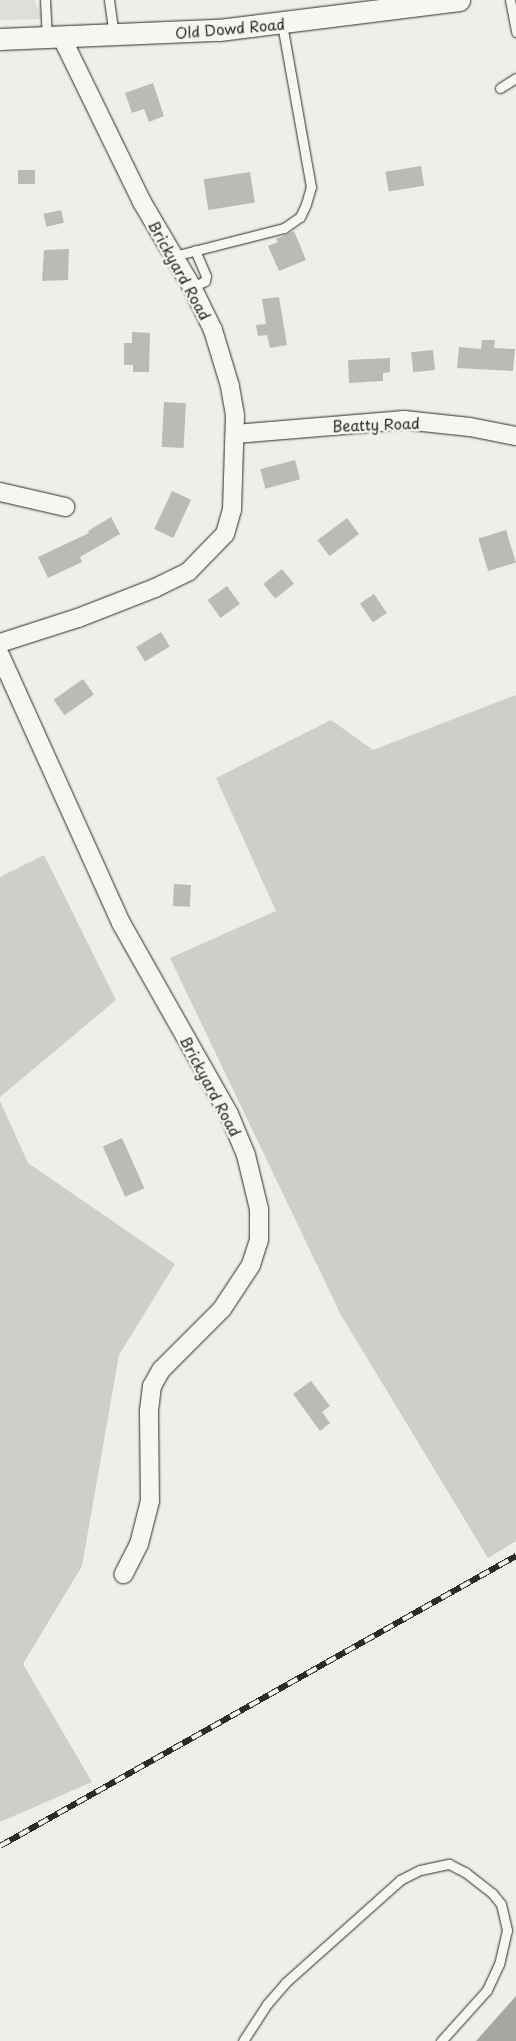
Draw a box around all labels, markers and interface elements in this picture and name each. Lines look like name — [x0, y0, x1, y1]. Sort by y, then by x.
street label: Old Dowd Road — [174, 14, 286, 42]
street label: Brickyard Road — [145, 216, 215, 324]
street label: Beatty Road — [331, 413, 421, 435]
street label: Brickyard Road — [177, 1032, 245, 1140]

